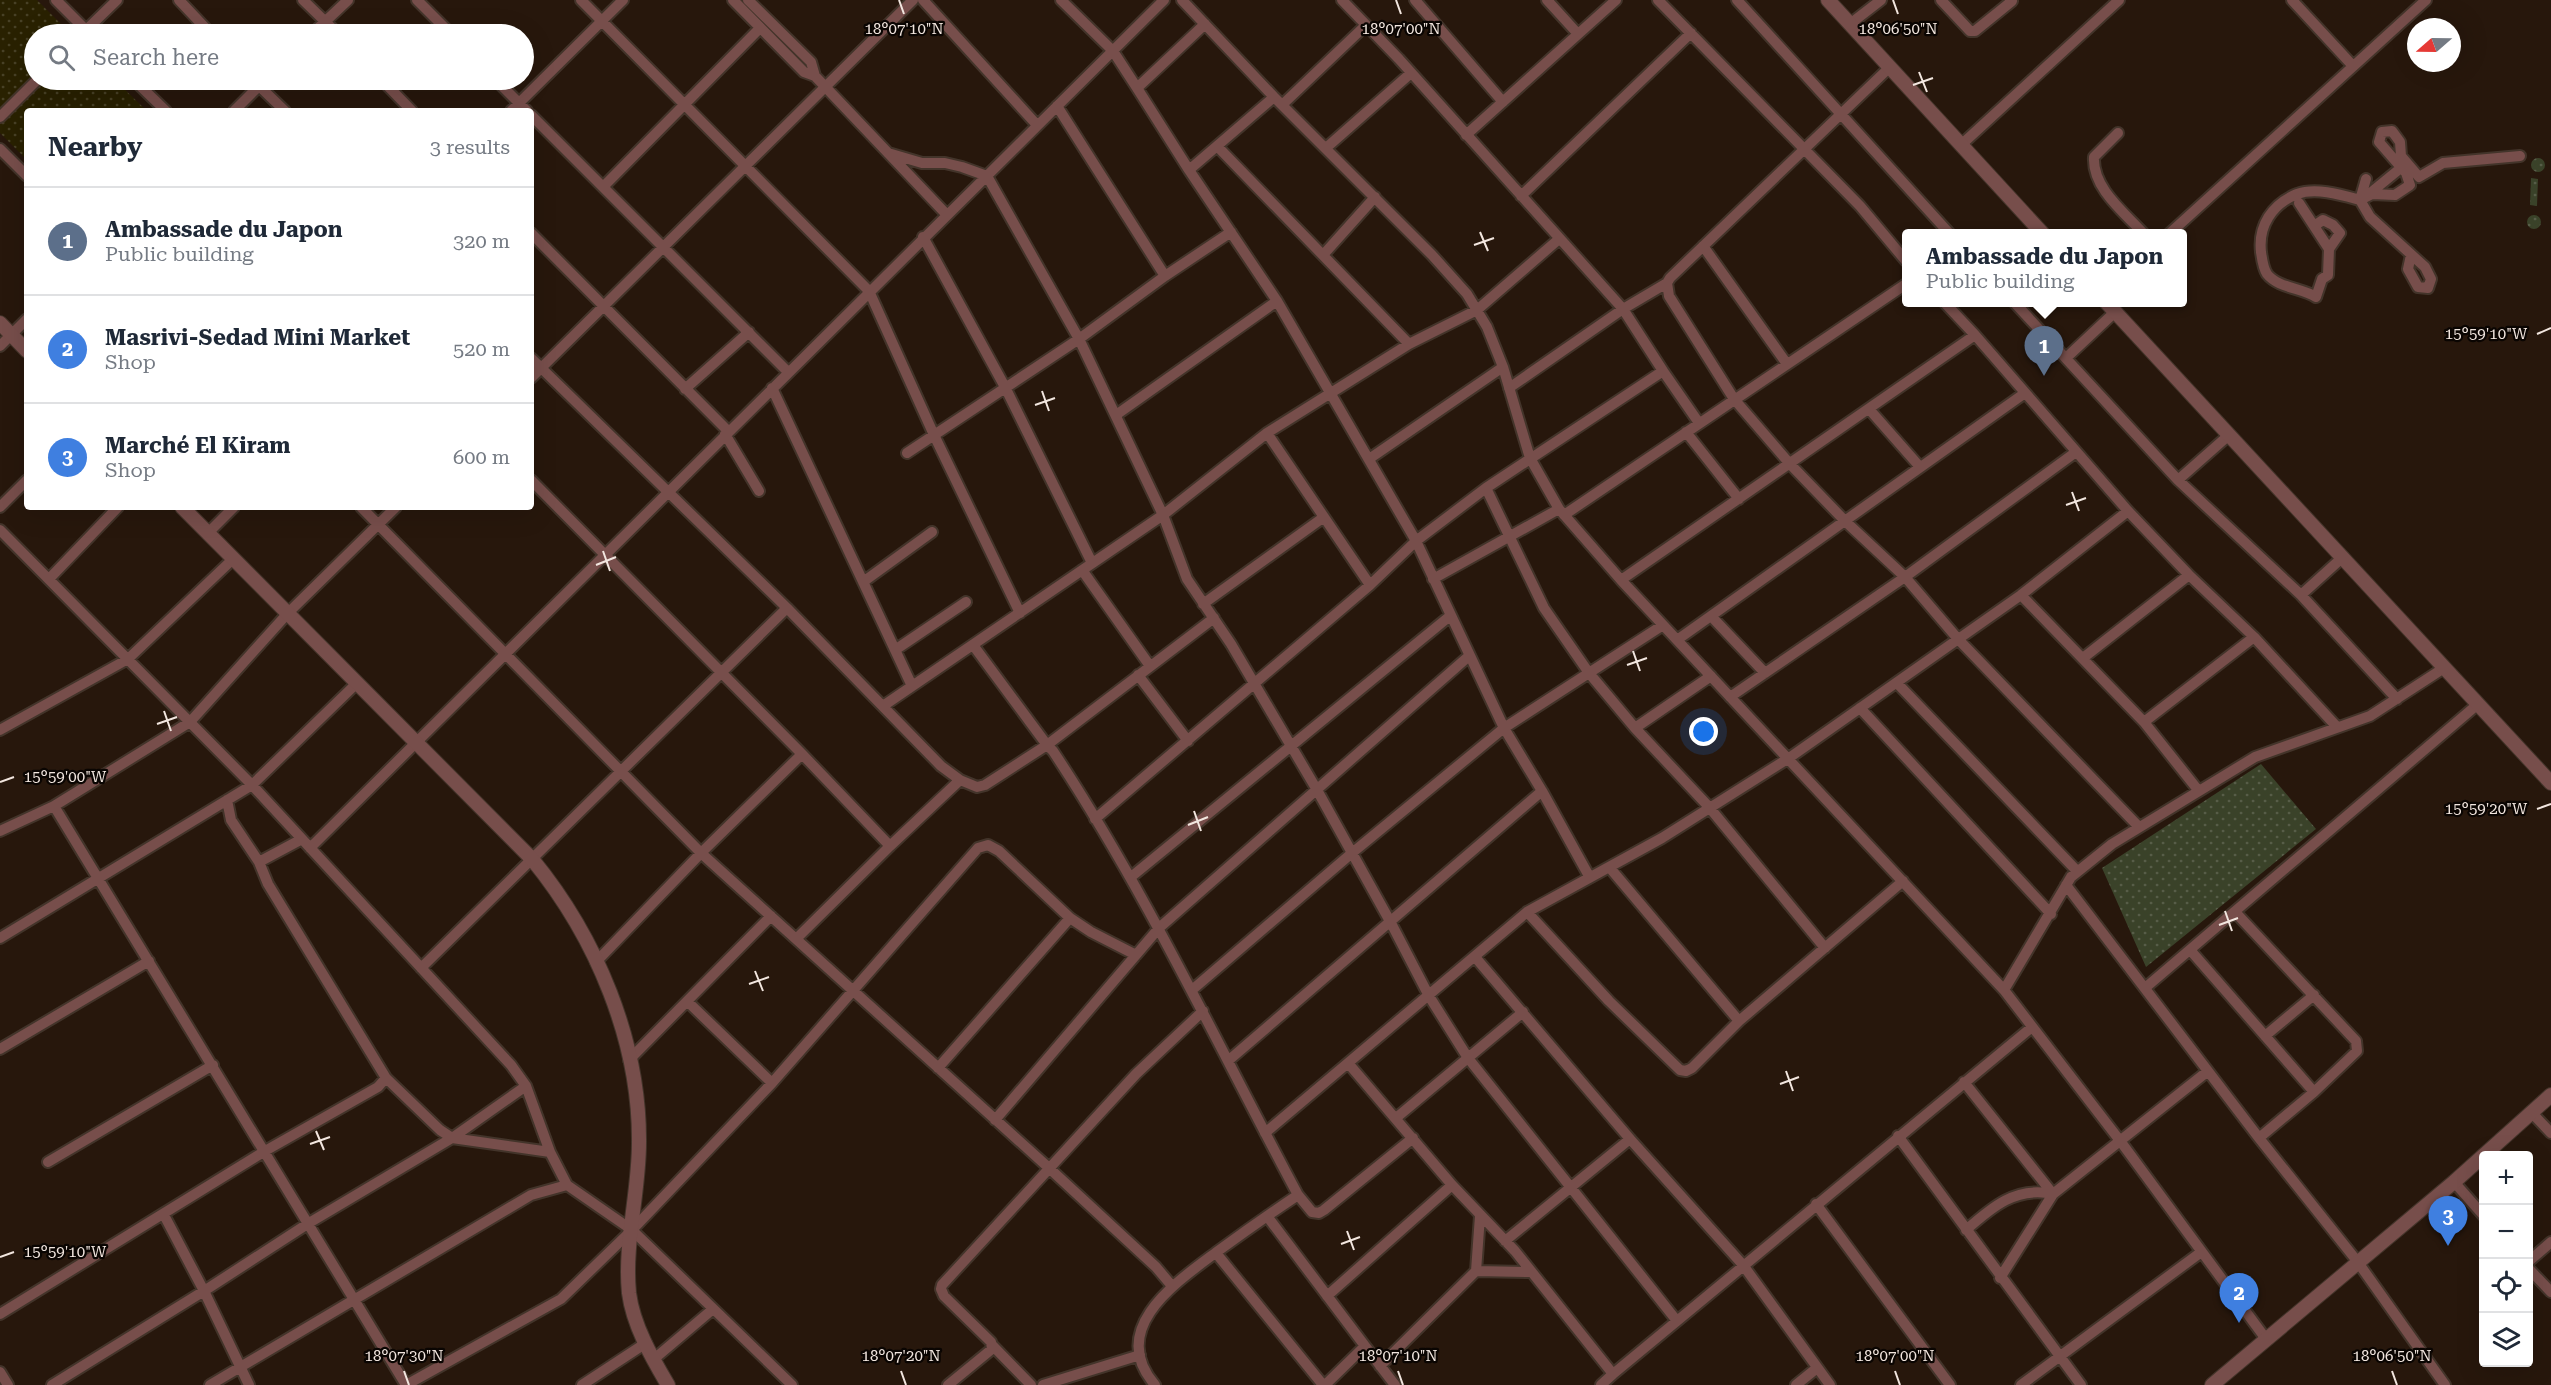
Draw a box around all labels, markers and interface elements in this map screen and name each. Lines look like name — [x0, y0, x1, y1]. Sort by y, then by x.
north arrow — [2407, 18, 2461, 72]
text: 18°07'10"N — [864, 20, 944, 38]
text: 18°07'00"N — [1361, 20, 1441, 38]
text: 18°06'50"N — [1858, 20, 1938, 38]
search box — [24, 24, 534, 90]
icon: search — [45, 41, 78, 74]
text: Search here — [93, 45, 219, 70]
text: Nearby — [48, 132, 142, 162]
text: 3 results — [430, 135, 510, 159]
text: Ambassade du Japon — [105, 217, 343, 242]
text: 1 — [62, 229, 73, 253]
text: 320 m — [453, 229, 510, 253]
popup — [1902, 229, 2187, 307]
text: Public building — [105, 242, 254, 266]
text: Ambassade du Japon — [1926, 244, 2163, 269]
text: Public building — [1926, 269, 2074, 293]
text: Masrivi-Sedad Mini Market — [105, 325, 410, 350]
text: 15°59'10"W — [2445, 325, 2528, 343]
pin: 1 — [2024, 326, 2064, 376]
text: 2 — [62, 337, 73, 361]
text: 520 m — [453, 337, 510, 361]
text: Shop — [105, 350, 156, 374]
text: Marché El Kiram — [105, 433, 291, 458]
text: 3 — [62, 445, 73, 469]
text: 600 m — [453, 445, 510, 469]
text: Shop — [105, 458, 156, 482]
your location — [1689, 717, 1718, 746]
text: 15°59'00"W — [24, 768, 107, 786]
text: 15°59'20"W — [2445, 800, 2528, 818]
map controls — [2479, 1151, 2533, 1367]
button: + — [2479, 1151, 2533, 1205]
pin: 3 — [2428, 1196, 2468, 1246]
button: − — [2479, 1205, 2533, 1259]
text: 15°59'10"W — [24, 1243, 107, 1261]
button: locate — [2479, 1259, 2533, 1313]
pin: 2 — [2220, 1274, 2258, 1323]
button: layers — [2479, 1313, 2533, 1367]
text: 18°07'30"N — [364, 1347, 444, 1365]
text: 18°07'20"N — [861, 1347, 941, 1365]
text: 18°07'10"N — [1358, 1347, 1438, 1365]
text: 18°07'00"N — [1855, 1347, 1935, 1365]
text: 18°06'50"N — [2352, 1347, 2432, 1365]

